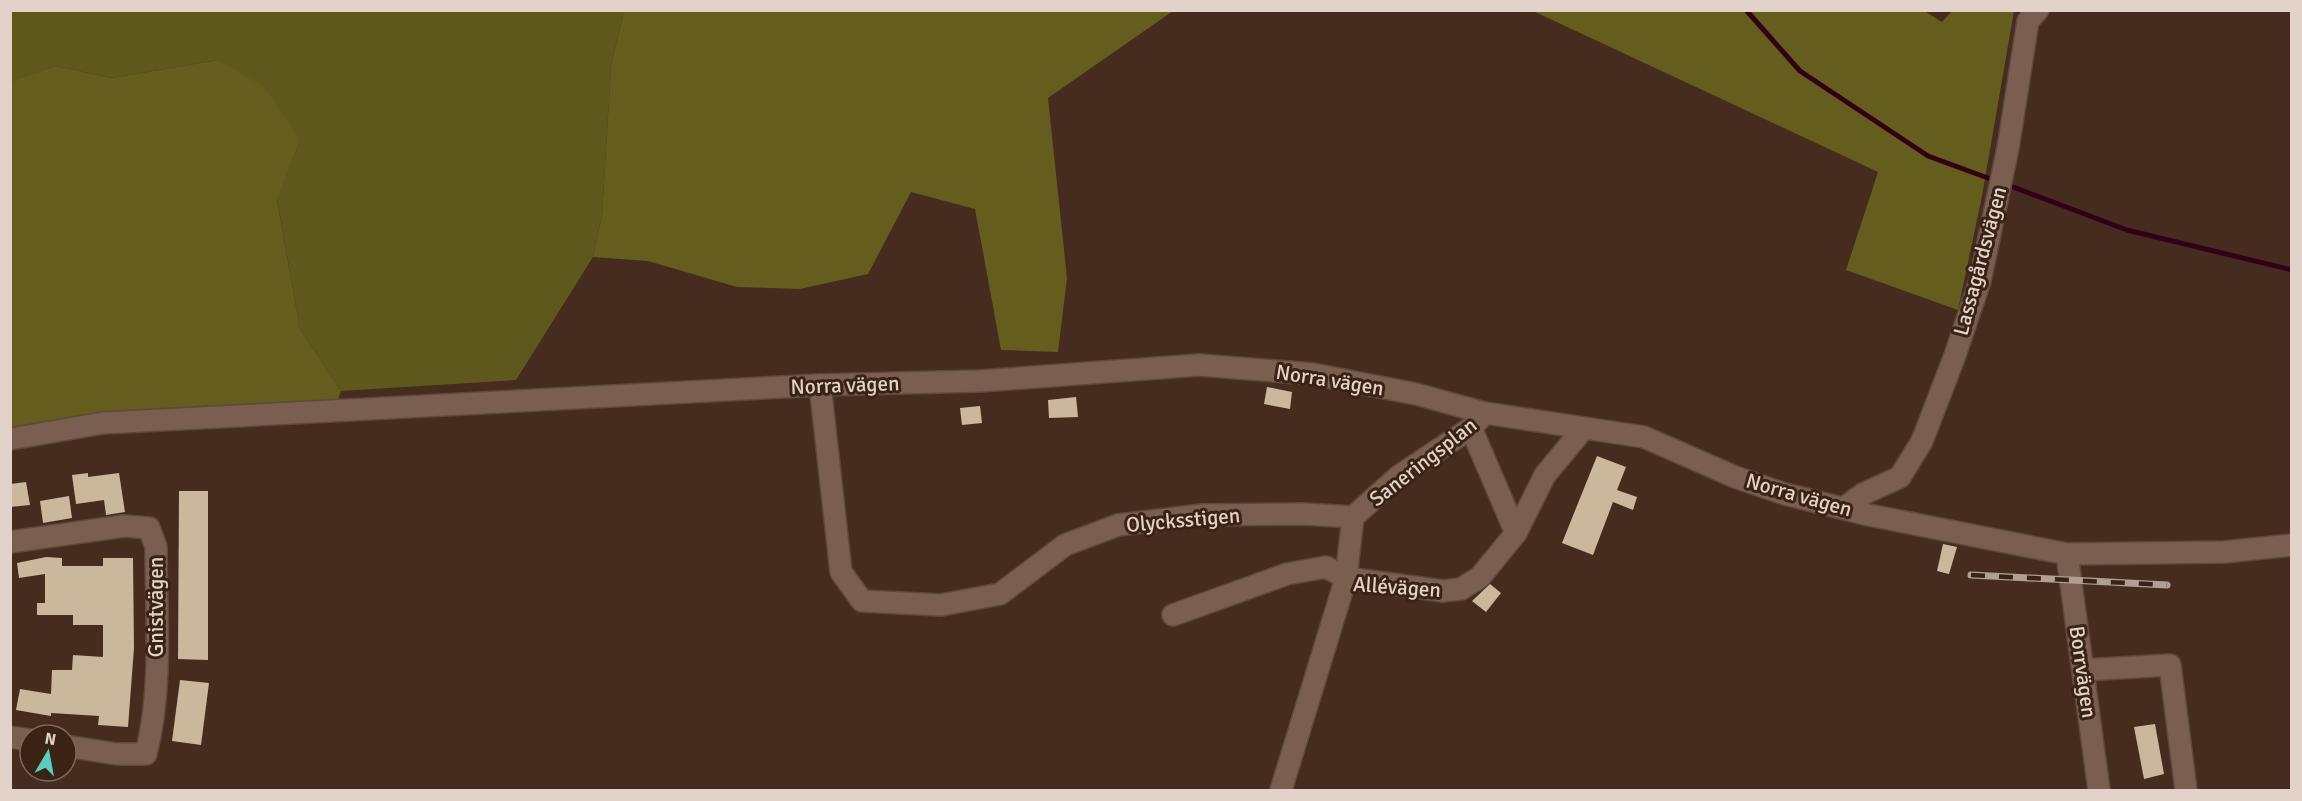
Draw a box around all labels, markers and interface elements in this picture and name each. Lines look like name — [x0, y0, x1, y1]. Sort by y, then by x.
street label: Lassagårdsvägen — [1948, 184, 2012, 338]
street label: Norra vägen — [1274, 359, 1386, 401]
street label: Norra vägen — [790, 370, 900, 400]
street label: Saneringsplan — [1364, 412, 1482, 512]
street label: Norra vägen — [1743, 467, 1855, 523]
street label: Olycksstigen — [1125, 502, 1241, 538]
street label: Gnistvägen — [143, 557, 169, 657]
street label: Allévägen — [1352, 571, 1442, 603]
street label: Borrvägen — [2064, 624, 2102, 720]
north arrow — [18, 723, 78, 783]
text: N — [43, 728, 58, 750]

